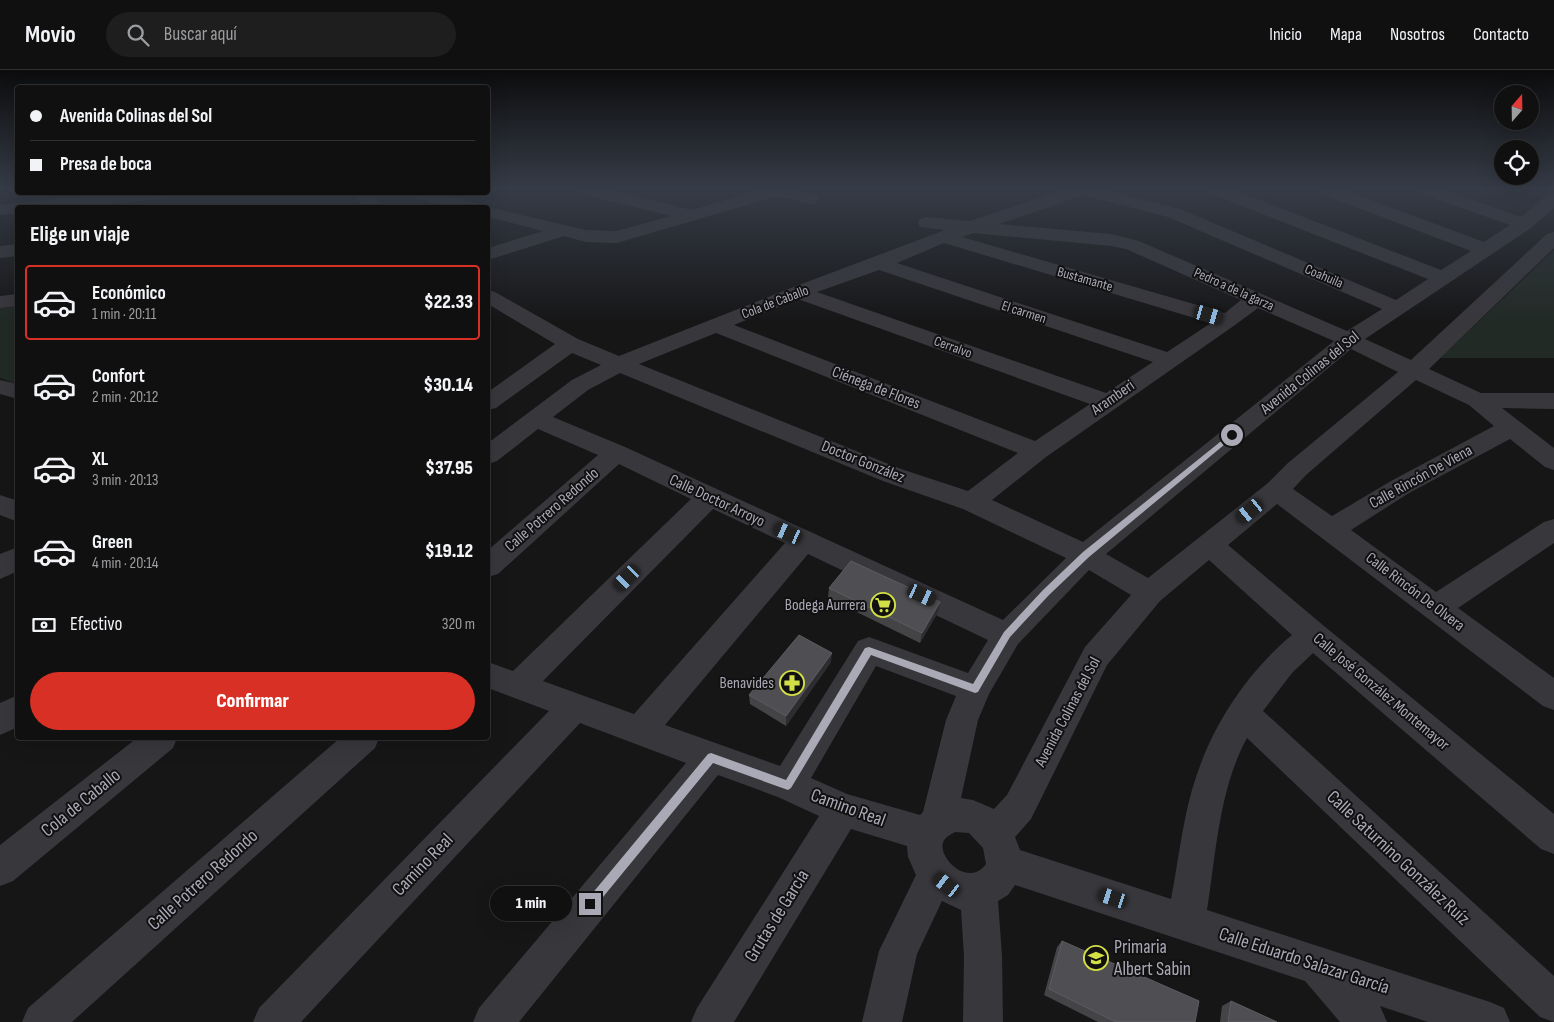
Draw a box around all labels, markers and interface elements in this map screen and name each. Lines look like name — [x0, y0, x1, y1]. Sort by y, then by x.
search box — [106, 12, 456, 57]
text: Movio — [25, 20, 76, 49]
icon: search — [124, 21, 152, 49]
text: Buscar aquí — [164, 23, 237, 46]
text: Inicio — [1269, 24, 1302, 45]
text: Mapa — [1330, 24, 1362, 45]
text: Nosotros — [1390, 24, 1445, 45]
text: Contacto — [1473, 24, 1529, 45]
north arrow — [1494, 85, 1539, 130]
map controls — [1494, 85, 1539, 185]
text: Avenida Colinas del Sol — [60, 105, 212, 128]
button: locate — [1494, 140, 1539, 185]
text: Presa de boca — [60, 153, 152, 176]
text: Elige un viaje — [30, 221, 130, 248]
street label: Coahuila — [1302, 260, 1346, 292]
street label: Bustamante — [1055, 263, 1115, 295]
street label: Pedro a de la garza — [1191, 264, 1277, 314]
icon: car — [32, 280, 77, 325]
street label: Cola de Caballo — [739, 281, 811, 323]
text: Económico — [92, 282, 166, 305]
text: $22.33 — [424, 291, 473, 314]
street label: El carmen — [999, 297, 1049, 327]
car — [1192, 304, 1225, 326]
text: 1 min · 20:11 — [92, 305, 156, 324]
street label: Avenida Colinas del Sol — [1256, 327, 1363, 419]
street label: Cerralvo — [932, 332, 975, 362]
street label: Ciénega de Flores — [829, 362, 923, 414]
icon: car — [32, 363, 77, 408]
text: Confort — [92, 365, 145, 388]
text: $30.14 — [423, 374, 473, 397]
street label: Aramberi — [1087, 376, 1138, 420]
text: 2 min · 20:12 — [92, 388, 158, 407]
route start — [1221, 424, 1243, 446]
street label: Doctor González — [819, 437, 908, 487]
street label: Calle Rincón De Viena — [1366, 441, 1476, 513]
icon: car — [32, 446, 77, 491]
text: XL — [92, 448, 108, 471]
text: $37.95 — [425, 457, 473, 480]
street label: Calle Potrero Redondo — [501, 464, 603, 556]
text: 3 min · 20:13 — [92, 471, 158, 490]
street label: Calle Doctor Arroyo — [666, 471, 768, 531]
car — [1233, 496, 1266, 526]
car — [771, 520, 804, 546]
icon: car — [32, 529, 77, 574]
text: Green — [92, 531, 132, 554]
text: $19.12 — [425, 540, 473, 563]
street label: Calle Rincón De Olvera — [1362, 549, 1468, 635]
text: 4 min · 20:14 — [92, 554, 158, 573]
car — [611, 562, 642, 594]
car — [905, 582, 938, 608]
supermarket icon: Bodega Aurrera — [870, 592, 896, 618]
place label: Bodega Aurrera — [785, 596, 866, 615]
icon: cash — [30, 611, 58, 639]
text: Efectivo — [70, 613, 122, 636]
text: 320 m — [442, 615, 475, 634]
street label: Calle José González Montemayor — [1309, 629, 1453, 755]
street label: Avenida Colinas del Sol — [1031, 654, 1105, 771]
pharmacy icon: Benavides — [779, 670, 805, 696]
button: Confirmar — [30, 672, 475, 730]
place label: Benavides — [720, 674, 774, 693]
street label: Cola de Caballo — [37, 764, 125, 842]
street label: Camino Real — [807, 784, 889, 832]
street label: Calle Saturnino González Ruíz — [1322, 786, 1474, 930]
street label: Calle Potrero Redondo — [143, 824, 263, 936]
street label: Camino Real — [388, 829, 458, 901]
street label: Grutas de García — [740, 866, 814, 966]
car — [930, 870, 963, 900]
callout: 1 min — [490, 886, 572, 922]
car — [1096, 886, 1129, 910]
route end — [579, 893, 601, 915]
text: 1 min — [516, 894, 546, 913]
street label: Calle Eduardo Salazar García — [1216, 923, 1392, 999]
place label: Primaria Albert Sabin — [1113, 936, 1191, 981]
school or university icon: Primaria Albert Sabin — [1083, 945, 1109, 971]

